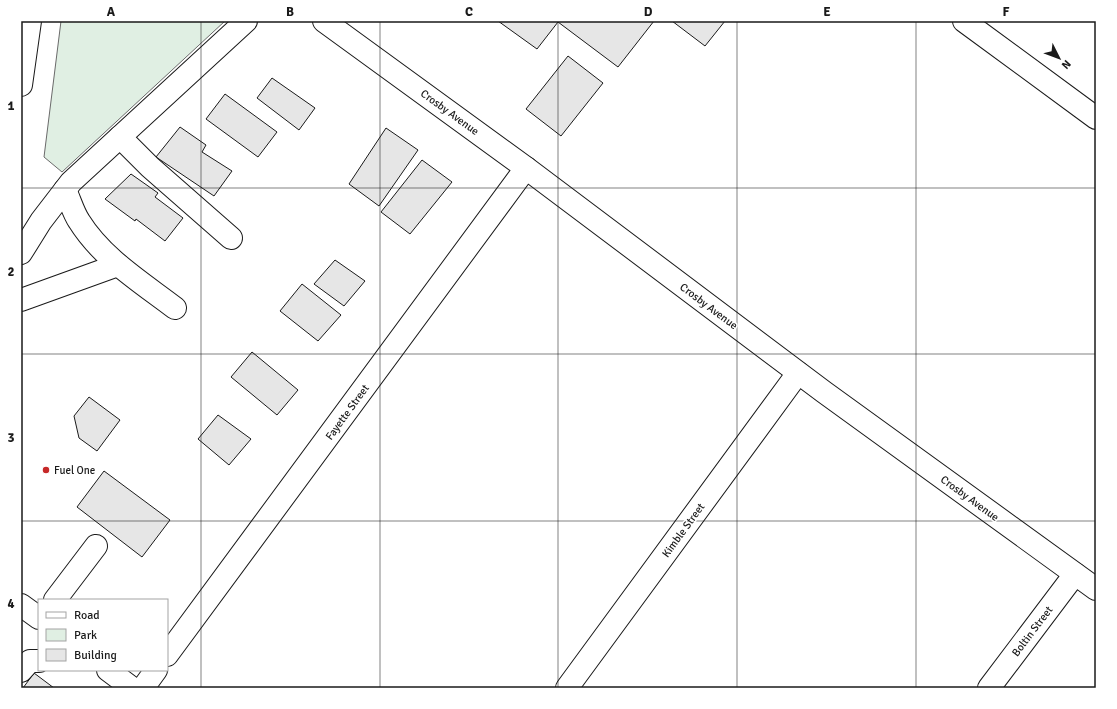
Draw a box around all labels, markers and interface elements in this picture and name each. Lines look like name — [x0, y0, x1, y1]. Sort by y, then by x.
text: A — [107, 4, 116, 20]
text: B — [286, 4, 294, 20]
text: C — [465, 4, 473, 20]
text: D — [644, 4, 653, 20]
text: E — [823, 4, 831, 20]
text: F — [1003, 4, 1010, 20]
north arrow — [1039, 38, 1079, 78]
text: N — [1059, 57, 1073, 72]
street label: Crosby Avenue — [418, 87, 481, 138]
text: 1 — [7, 98, 15, 114]
text: 2 — [7, 264, 15, 280]
street label: Crosby Avenue — [677, 281, 740, 332]
street label: Fayette Street — [323, 382, 372, 443]
text: 3 — [7, 430, 15, 446]
place label: Fuel One — [54, 464, 95, 477]
marker: Fuel One — [41, 465, 51, 475]
street label: Crosby Avenue — [938, 473, 1001, 524]
street label: Kimble Street — [659, 501, 708, 560]
text: 4 — [7, 596, 15, 612]
legend — [38, 599, 168, 671]
street label: Boltin Street — [1009, 604, 1056, 659]
text: Road — [74, 608, 100, 623]
text: Park — [74, 628, 97, 643]
text: Building — [74, 648, 117, 663]

